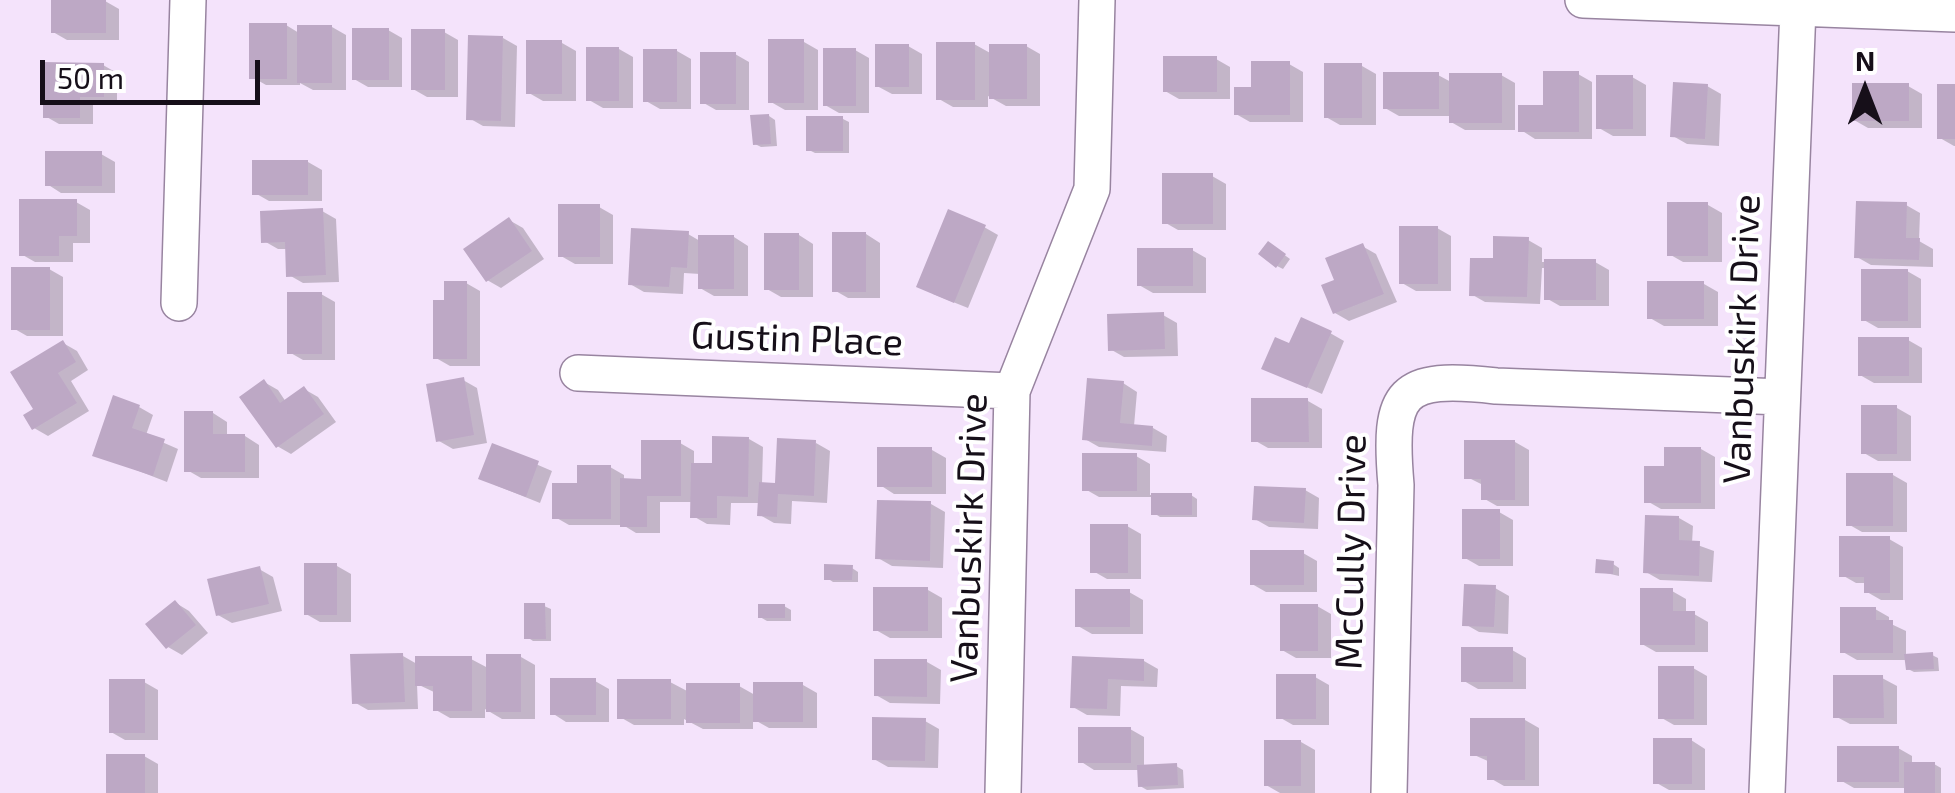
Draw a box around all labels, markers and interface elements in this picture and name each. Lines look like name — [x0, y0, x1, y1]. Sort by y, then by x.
scale bar — [45, 40, 265, 102]
north arrow — [1815, 40, 1915, 140]
text: N — [1855, 43, 1875, 77]
text: 50 m — [57, 59, 124, 95]
street label: Vanbuskirk Drive — [1714, 193, 1770, 485]
street label: Gustin Place — [690, 313, 904, 365]
street label: Vanbuskirk Drive — [941, 392, 997, 684]
street label: McCully Drive — [1326, 434, 1376, 670]

